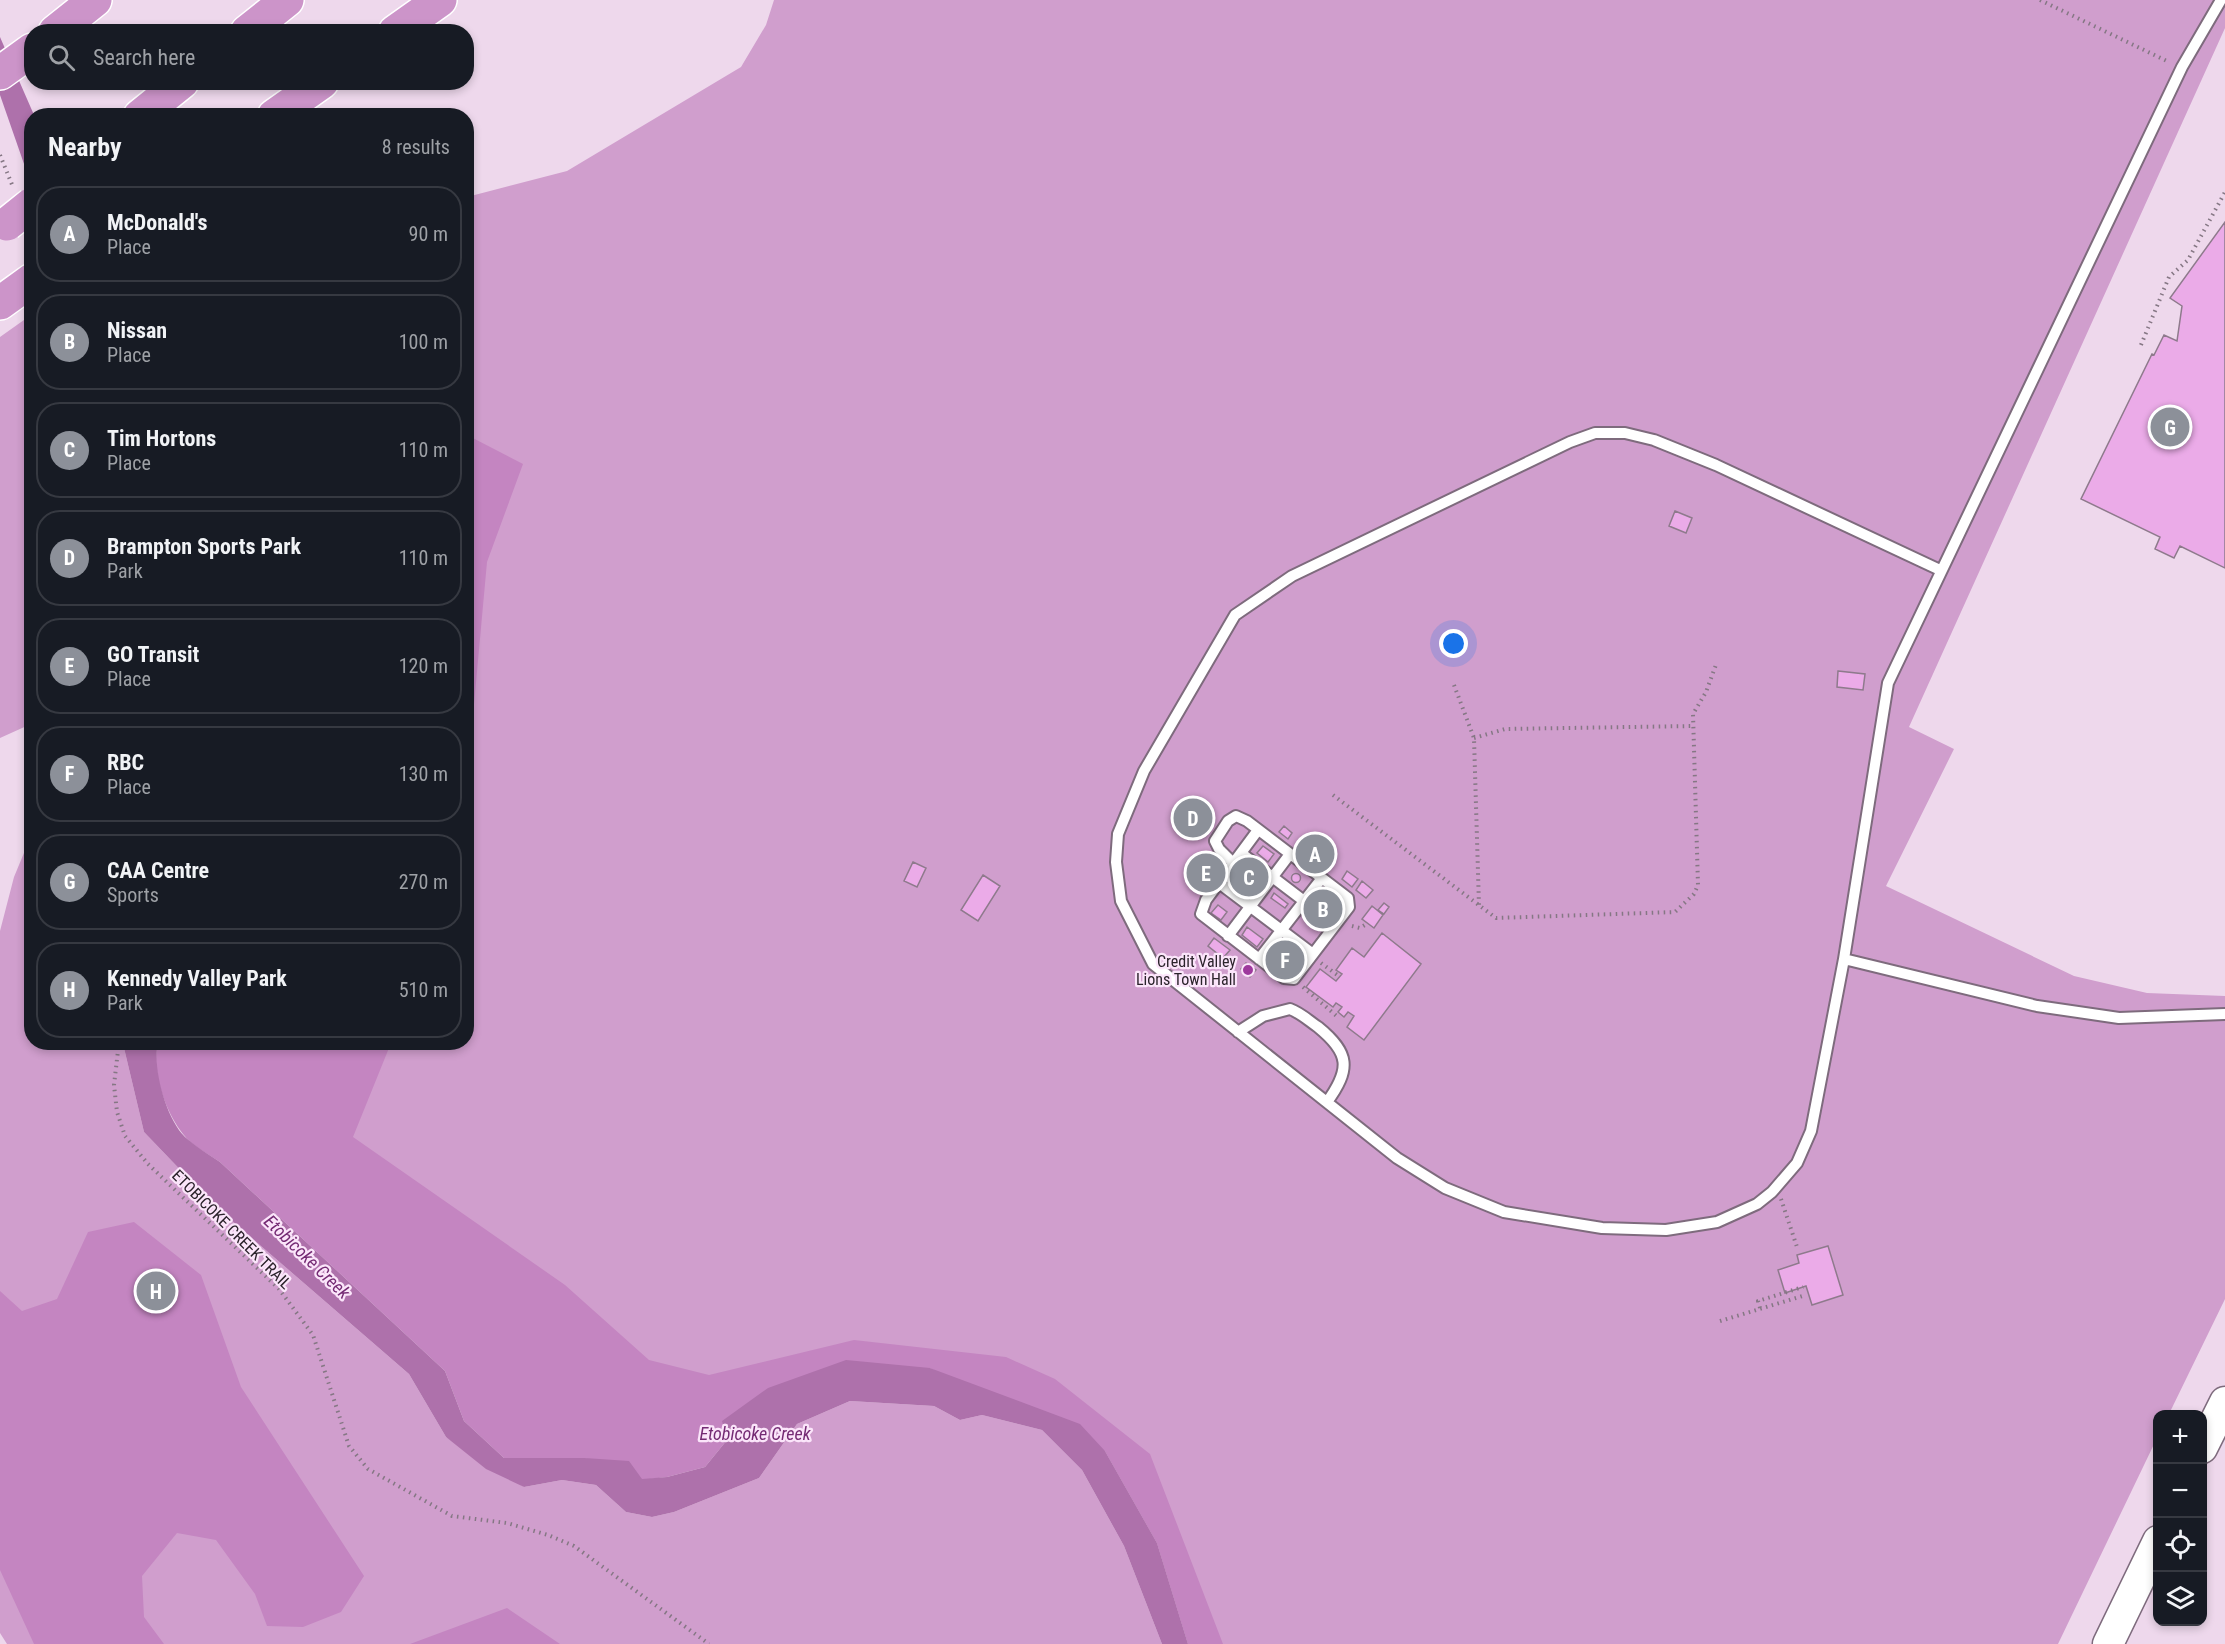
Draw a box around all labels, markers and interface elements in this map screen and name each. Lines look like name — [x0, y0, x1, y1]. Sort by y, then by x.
search box — [24, 24, 474, 90]
icon: search — [45, 41, 78, 74]
text: Search here — [93, 45, 195, 70]
text: Nearby — [48, 132, 122, 162]
text: 8 results — [382, 135, 450, 159]
text: McDonald's — [107, 210, 207, 235]
text: A — [64, 222, 75, 246]
text: 90 m — [409, 222, 448, 246]
text: Place — [107, 235, 151, 259]
text: Nissan — [107, 318, 167, 343]
text: B — [64, 330, 75, 354]
text: 100 m — [399, 330, 448, 354]
text: Place — [107, 343, 151, 367]
pin: G — [2150, 404, 2190, 450]
text: Tim Hortons — [107, 426, 216, 451]
text: C — [64, 438, 75, 462]
text: 110 m — [399, 438, 448, 462]
text: Place — [107, 451, 151, 475]
text: Brampton Sports Park — [107, 534, 301, 559]
text: D — [64, 546, 75, 570]
text: 110 m — [399, 546, 448, 570]
text: Park — [107, 559, 143, 583]
your location — [1439, 629, 1468, 658]
text: GO Transit — [107, 642, 199, 667]
text: E — [65, 654, 74, 678]
text: 120 m — [399, 654, 448, 678]
text: Place — [107, 667, 151, 691]
text: RBC — [107, 750, 144, 775]
text: F — [65, 762, 74, 786]
text: 130 m — [399, 762, 448, 786]
text: Place — [107, 775, 151, 799]
pin: D — [1174, 796, 1212, 840]
pin: A — [1296, 832, 1334, 876]
pin: E — [1186, 850, 1226, 896]
pin: C — [1230, 854, 1268, 900]
text: CAA Centre — [107, 858, 209, 883]
text: G — [64, 870, 75, 894]
text: 270 m — [399, 870, 448, 894]
text: Sports — [107, 883, 159, 907]
pin: B — [1304, 886, 1342, 932]
pin: F — [1266, 938, 1304, 982]
place label: Credit Valley Lions Town Hall — [1136, 952, 1236, 989]
marker: Credit Valley Lions Town Hall — [1241, 963, 1255, 977]
text: Kennedy Valley Park — [107, 966, 287, 991]
text: H — [63, 978, 76, 1002]
text: 510 m — [399, 978, 448, 1002]
text: Park — [107, 991, 143, 1015]
street label: ETOBICOKE CREEK TRAIL — [168, 1166, 295, 1293]
water label: Etobicoke Creek — [260, 1210, 355, 1304]
pin: H — [136, 1268, 176, 1314]
map controls — [2153, 1410, 2207, 1626]
button: + — [2153, 1410, 2207, 1464]
water label: Etobicoke Creek — [699, 1423, 812, 1444]
button: − — [2153, 1464, 2207, 1518]
button: locate — [2153, 1518, 2207, 1572]
button: layers — [2153, 1572, 2207, 1626]

